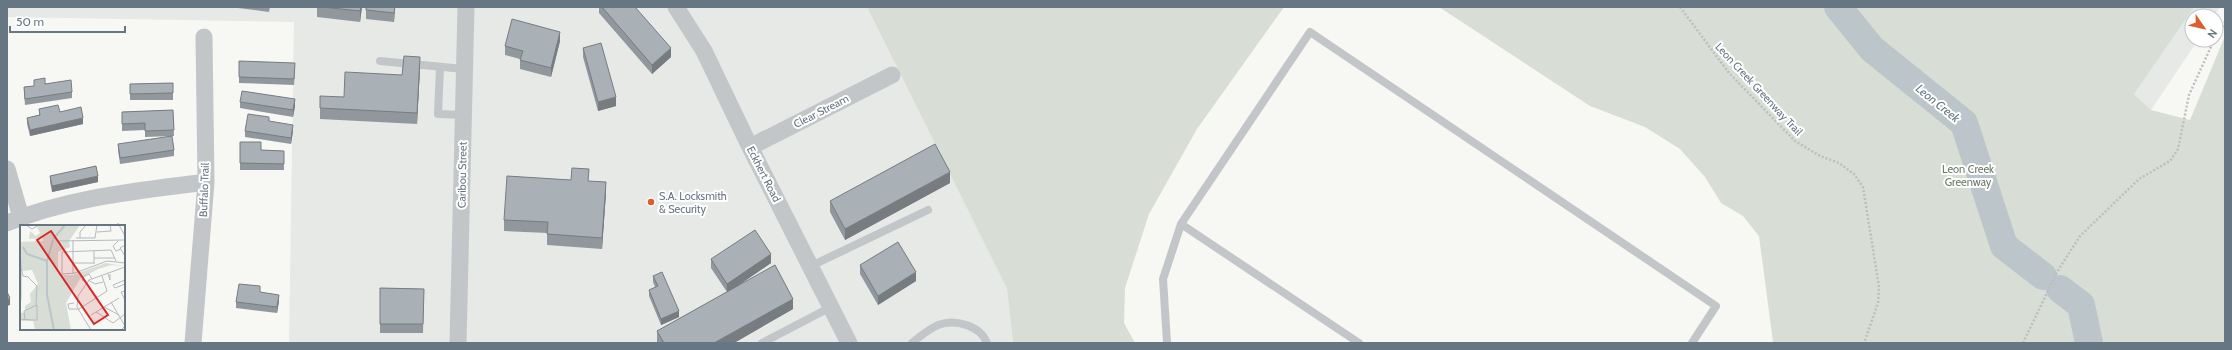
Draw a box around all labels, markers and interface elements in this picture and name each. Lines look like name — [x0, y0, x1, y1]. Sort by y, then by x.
scale bar — [10, 8, 125, 34]
north arrow — [2184, 8, 2224, 48]
text: 50 m — [16, 14, 44, 29]
text: N — [2204, 26, 2220, 41]
street label: Leon Creek Greenway Trail — [1712, 40, 1806, 139]
water label: Leon Creek — [1913, 81, 1964, 126]
street label: Clear Stream — [791, 91, 851, 131]
street label: Caribou Street — [454, 141, 470, 208]
street label: Eckhert Road — [744, 144, 784, 204]
street label: Buffalo Trail — [196, 162, 212, 217]
park label: Leon Creek Greenway — [1942, 162, 1994, 189]
place label: S.A. Locksmith & Security — [659, 189, 727, 216]
marker: S.A. Locksmith & Security — [646, 197, 656, 207]
inset map — [20, 225, 125, 330]

